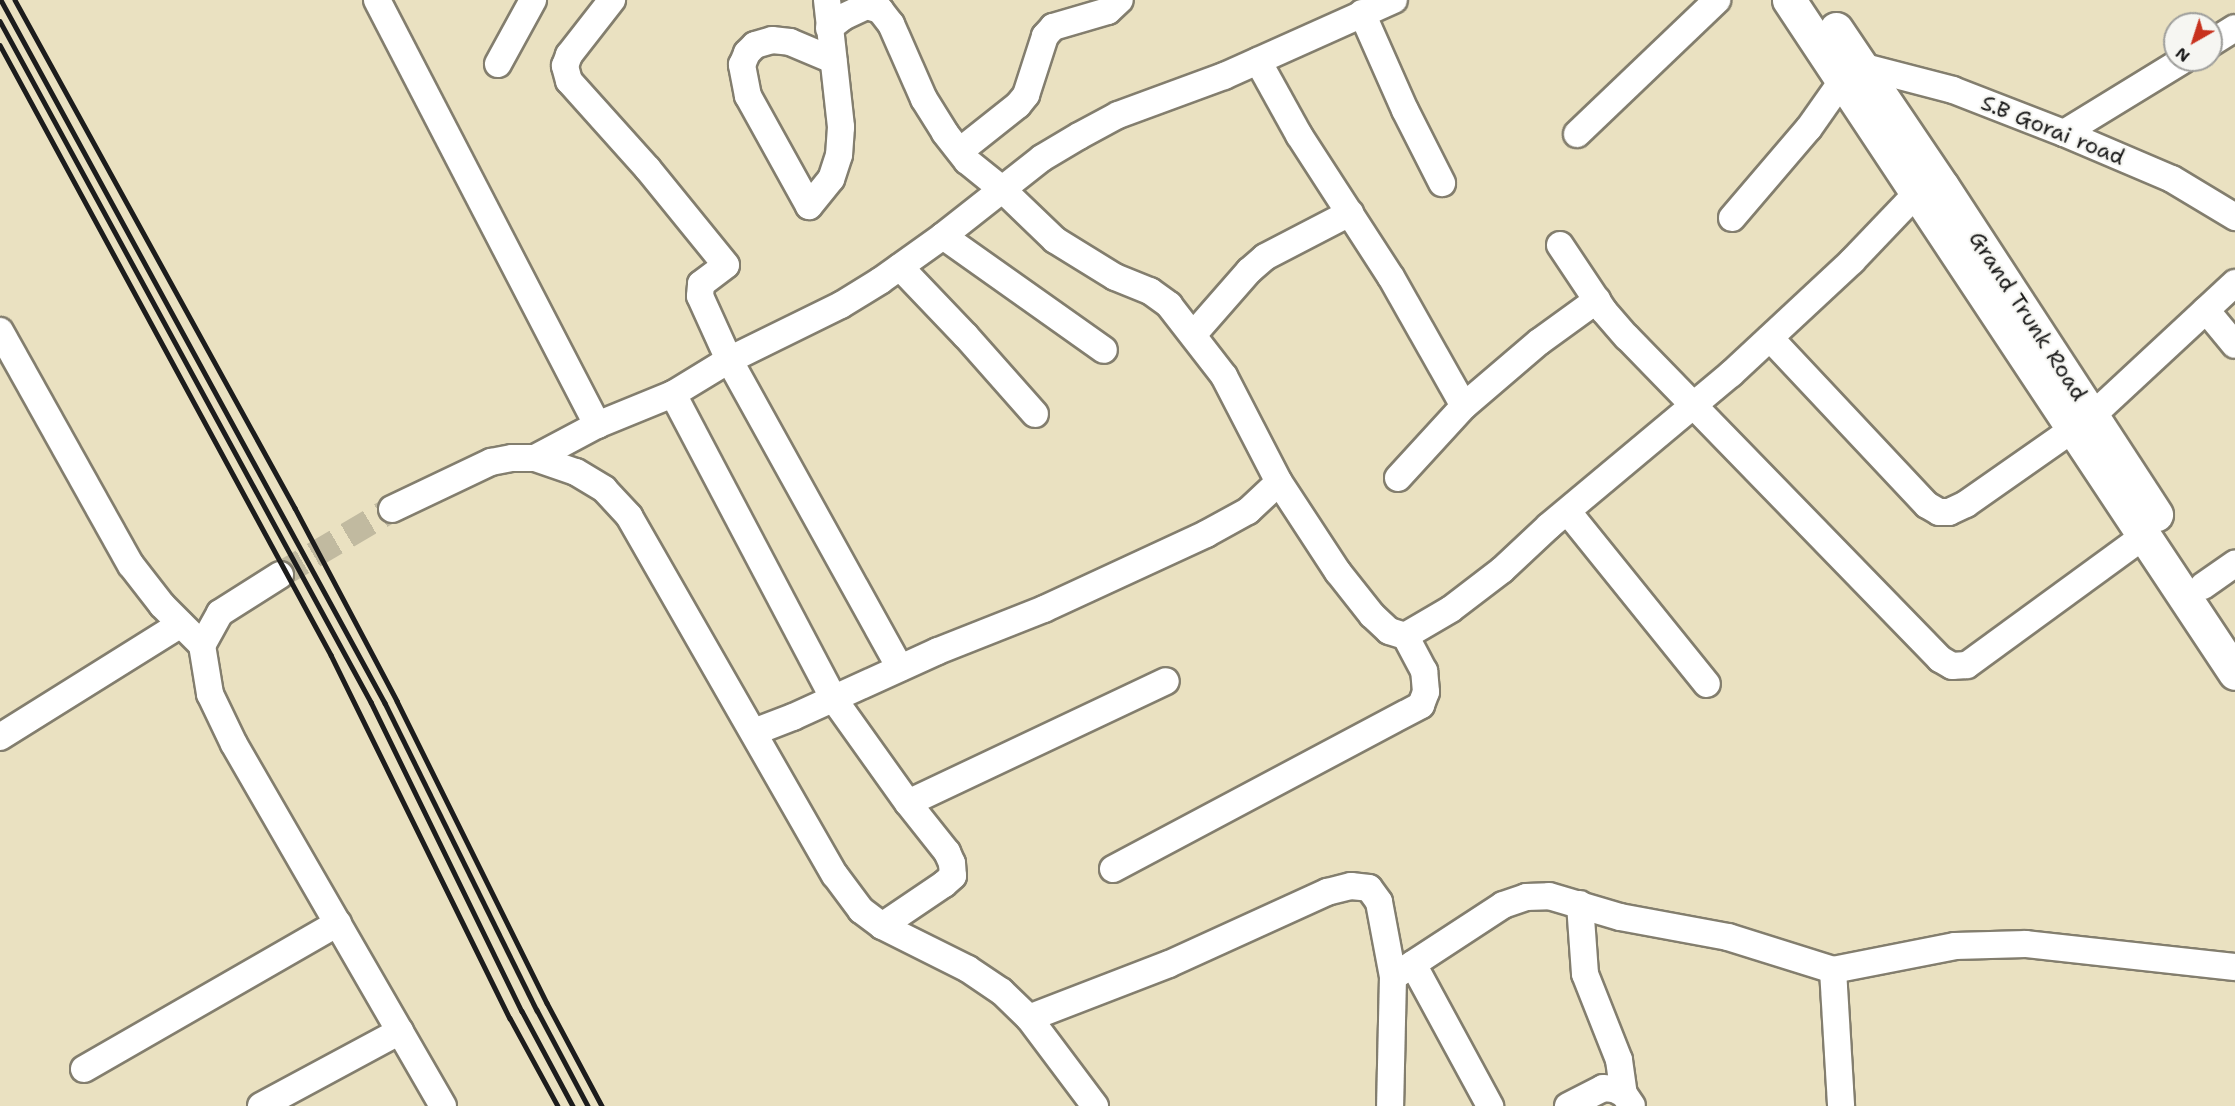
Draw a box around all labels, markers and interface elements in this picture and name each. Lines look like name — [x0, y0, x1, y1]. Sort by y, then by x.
north arrow — [2163, 12, 2223, 72]
text: N — [2171, 43, 2194, 67]
street label: S.B Gorai road — [1977, 89, 2129, 171]
street label: Grand Trunk Road — [1963, 226, 2093, 406]

